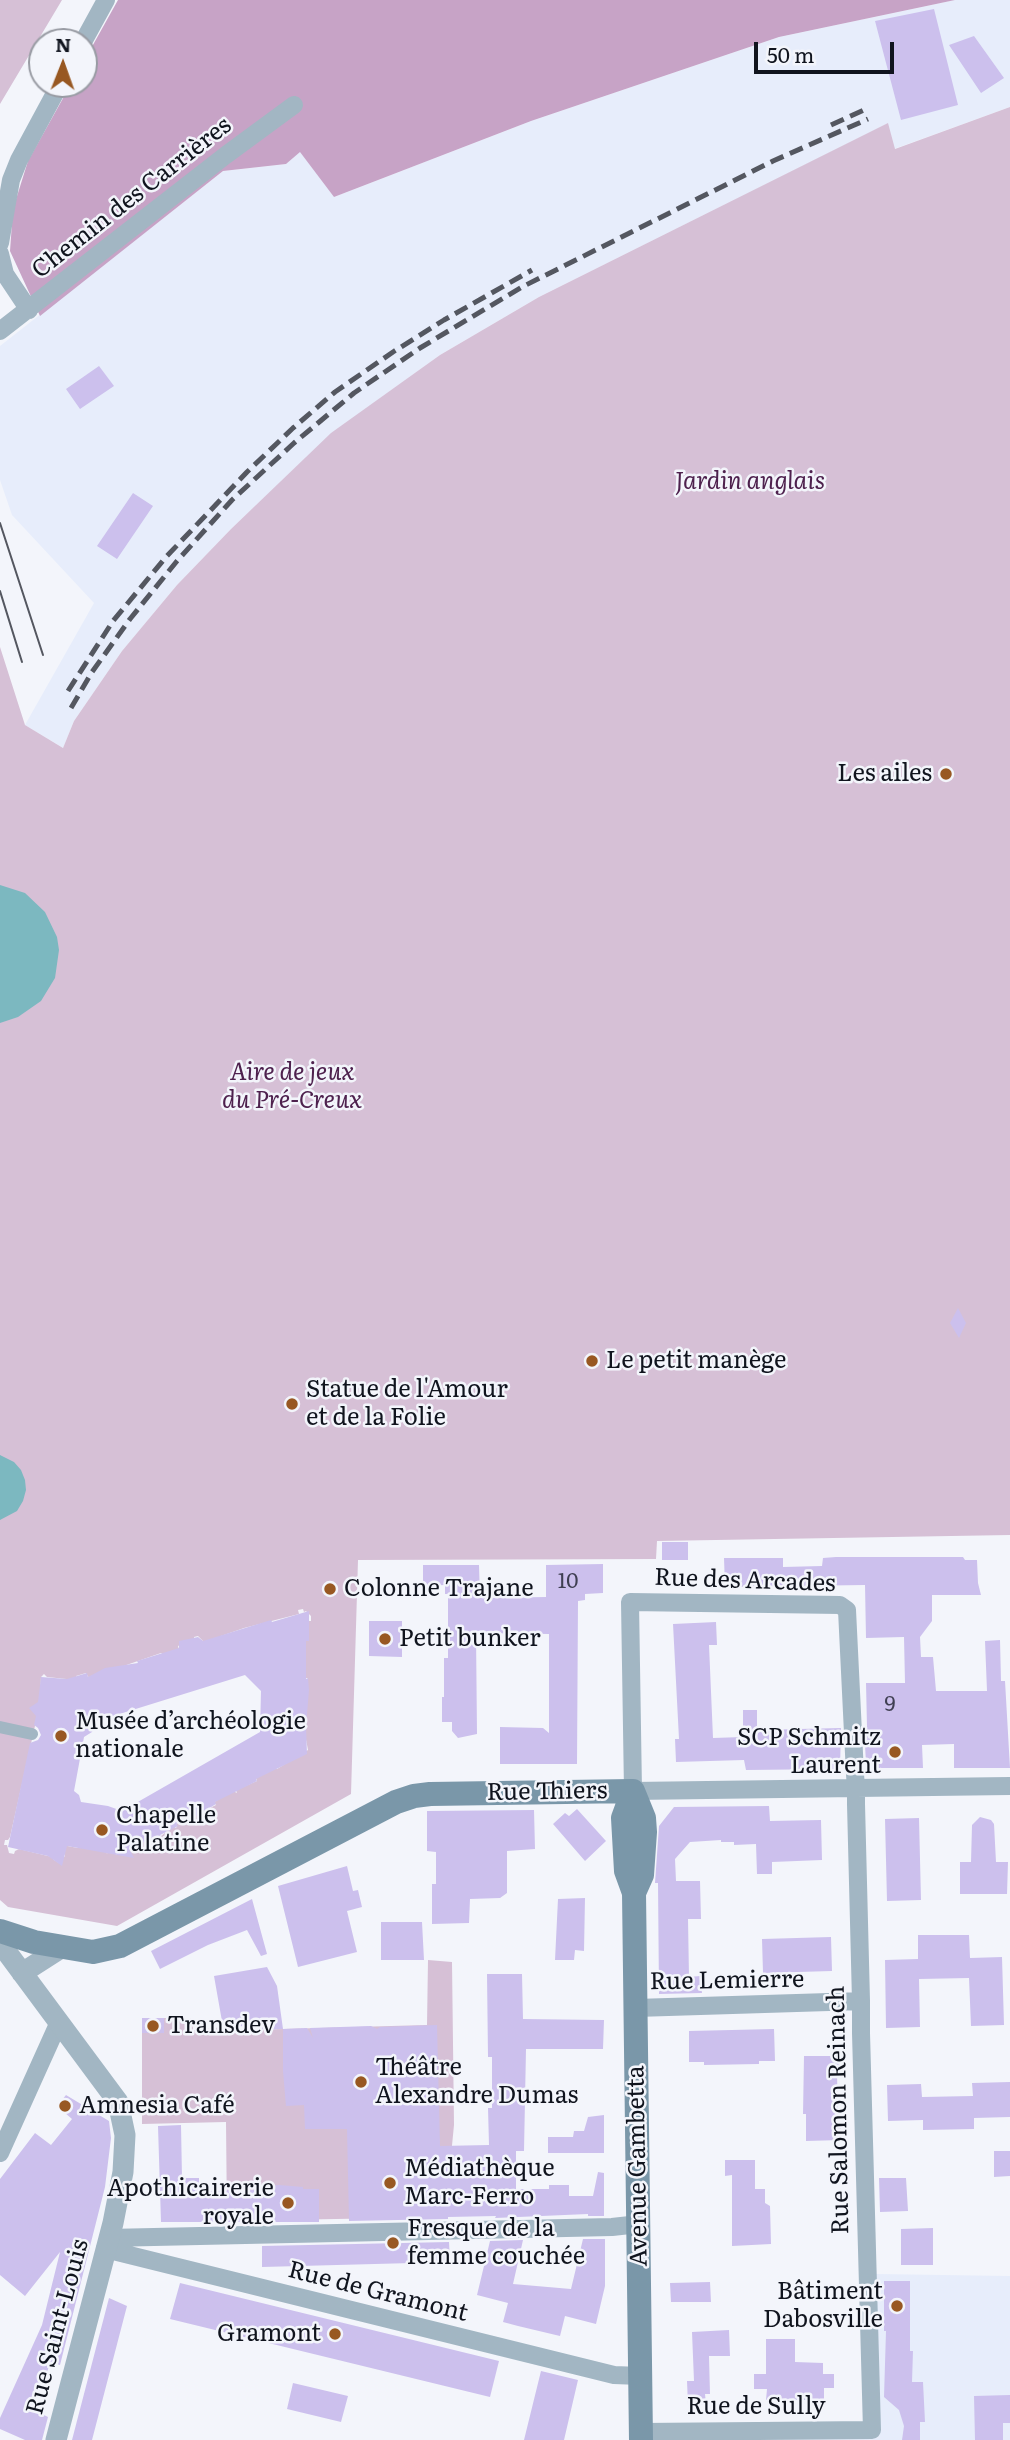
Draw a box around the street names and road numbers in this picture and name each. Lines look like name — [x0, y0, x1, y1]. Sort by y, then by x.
street label: Chemin des Carrières — [27, 111, 237, 285]
street label: Rue des Arcades — [654, 1563, 836, 1599]
street label: Rue Thiers — [486, 1777, 608, 1807]
street label: Rue Lemierre — [649, 1965, 805, 1997]
street label: Rue Salomon Reinach — [822, 1985, 856, 2235]
street label: Avenue Gambetta — [622, 2065, 654, 2267]
street label: Rue Saint-Louis — [21, 2236, 95, 2418]
street label: Rue de Gramont — [285, 2256, 471, 2328]
street label: Rue de Sully — [687, 2393, 825, 2421]

